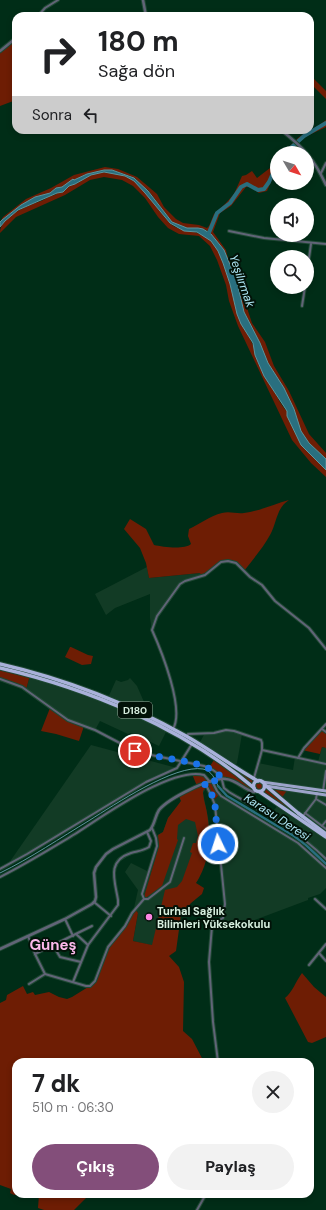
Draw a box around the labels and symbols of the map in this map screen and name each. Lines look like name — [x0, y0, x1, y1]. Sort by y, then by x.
north arrow — [270, 146, 314, 190]
water label: Yeşilırmak — [226, 252, 259, 310]
road number: D180 — [118, 702, 152, 718]
pin — [118, 734, 152, 768]
water label: Karasu Deresi — [241, 790, 313, 845]
position arrow — [197, 823, 239, 865]
place label: Turhal Sağlık Bilimleri Yüksekokulu — [157, 904, 270, 931]
marker: Turhal Sağlık Bilimleri Yüksekokulu — [144, 912, 154, 922]
district label: Güneş — [29, 935, 77, 955]

